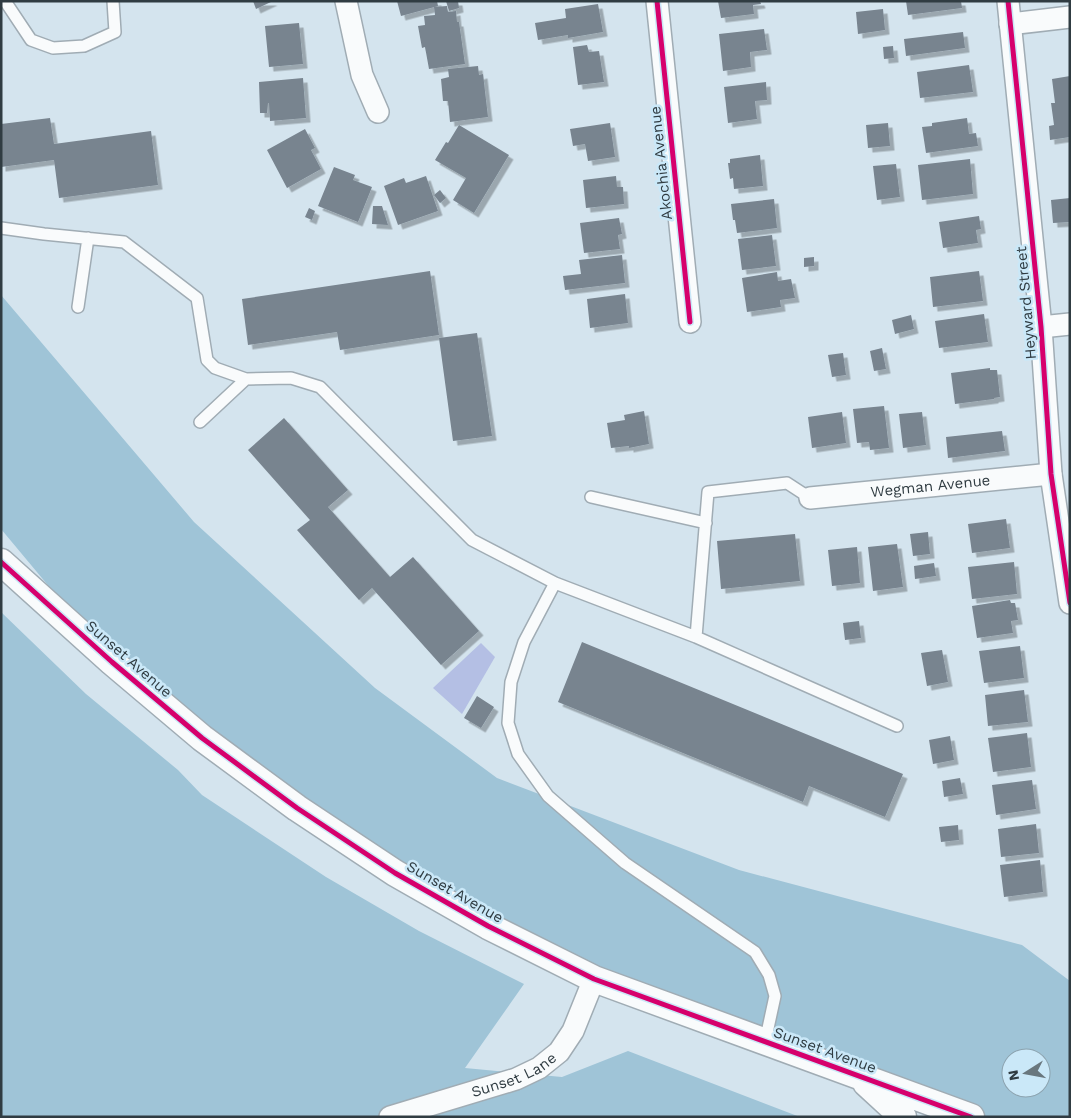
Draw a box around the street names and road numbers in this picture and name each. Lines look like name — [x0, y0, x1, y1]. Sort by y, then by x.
street label: Akochia Avenue — [646, 105, 676, 221]
street label: Heyward Street — [1012, 245, 1040, 360]
street label: Wegman Avenue — [870, 471, 991, 501]
street label: Sunset Avenue — [82, 617, 176, 701]
street label: Sunset Avenue — [404, 857, 506, 927]
street label: Sunset Avenue — [771, 1023, 879, 1077]
street label: Sunset Lane — [469, 1049, 560, 1101]

